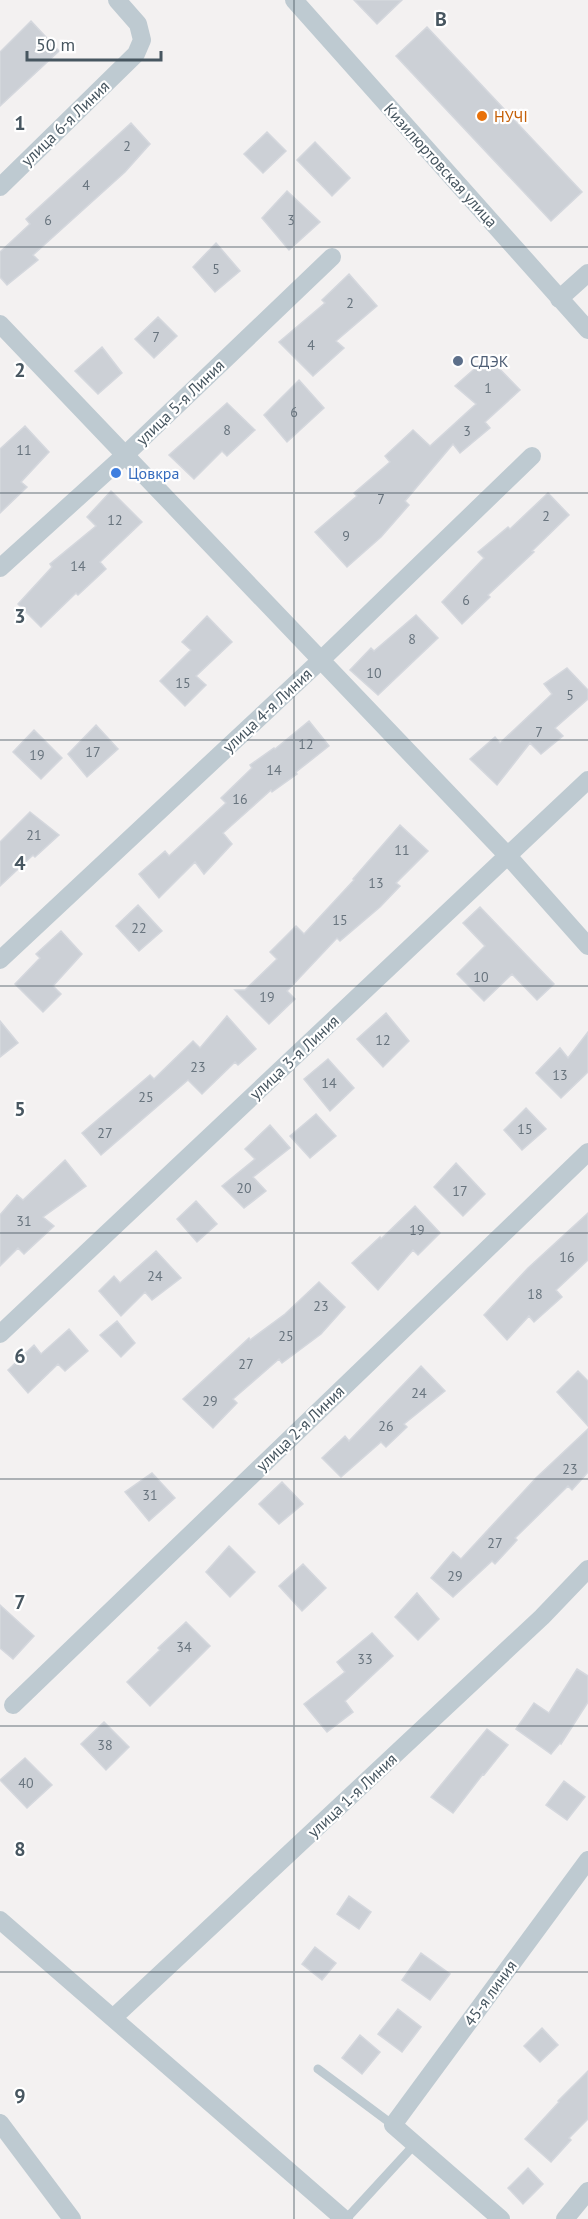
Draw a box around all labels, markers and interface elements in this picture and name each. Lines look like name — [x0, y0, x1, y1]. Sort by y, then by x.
text: B — [435, 6, 447, 32]
scale bar — [27, 24, 160, 62]
text: 50 m — [36, 33, 75, 56]
street label: улица 6-я Линия — [17, 76, 113, 170]
street label: Кизилюртовская улица — [380, 99, 502, 231]
place label: НУЧI — [494, 106, 528, 126]
marker: НУЧI — [475, 109, 489, 123]
text: 1 — [14, 110, 26, 136]
house number: 2 — [123, 137, 131, 155]
house number: 4 — [82, 176, 90, 194]
house number: 6 — [44, 211, 52, 229]
house number: 3 — [287, 211, 295, 229]
house number: 5 — [212, 260, 220, 278]
house number: 2 — [346, 294, 354, 312]
house number: 7 — [152, 328, 160, 346]
house number: 4 — [307, 336, 315, 354]
place label: СДЭК — [470, 351, 509, 371]
marker: СДЭК — [451, 354, 465, 368]
street label: улица 5-я Линия — [132, 355, 228, 449]
text: 2 — [14, 357, 26, 383]
house number: 1 — [484, 379, 492, 397]
house number: 6 — [290, 403, 298, 421]
house number: 8 — [223, 421, 231, 439]
house number: 3 — [463, 422, 471, 440]
house number: 11 — [16, 441, 32, 459]
place label: Цовкра — [128, 463, 179, 483]
marker: Цовкра — [109, 466, 123, 480]
house number: 7 — [377, 490, 385, 508]
house number: 2 — [542, 507, 550, 525]
house number: 12 — [107, 511, 123, 529]
house number: 9 — [342, 527, 350, 545]
house number: 14 — [70, 557, 86, 575]
house number: 6 — [462, 591, 470, 609]
text: 3 — [14, 603, 26, 629]
house number: 8 — [408, 630, 416, 648]
street label: улица 4-я Линия — [218, 664, 316, 756]
house number: 10 — [366, 664, 382, 682]
house number: 15 — [175, 674, 191, 692]
house number: 5 — [566, 686, 574, 704]
house number: 7 — [535, 723, 543, 741]
house number: 12 — [298, 735, 314, 753]
house number: 17 — [85, 743, 101, 761]
house number: 19 — [29, 746, 45, 764]
house number: 14 — [266, 761, 282, 779]
house number: 16 — [232, 790, 248, 808]
house number: 21 — [26, 826, 42, 844]
house number: 11 — [394, 841, 410, 859]
text: 4 — [14, 850, 26, 876]
house number: 13 — [368, 874, 384, 892]
house number: 15 — [332, 911, 348, 929]
house number: 22 — [131, 919, 147, 937]
house number: 10 — [473, 968, 489, 986]
house number: 19 — [259, 988, 275, 1006]
street label: улица 3-я Линия — [245, 1011, 343, 1103]
house number: 12 — [375, 1031, 391, 1049]
house number: 23 — [190, 1058, 206, 1076]
house number: 13 — [552, 1066, 568, 1084]
house number: 14 — [321, 1074, 337, 1092]
house number: 25 — [138, 1088, 154, 1106]
text: 5 — [14, 1096, 26, 1122]
house number: 15 — [517, 1120, 533, 1138]
house number: 27 — [97, 1124, 113, 1142]
house number: 20 — [236, 1179, 252, 1197]
house number: 17 — [452, 1182, 468, 1200]
house number: 31 — [16, 1212, 32, 1230]
house number: 19 — [409, 1221, 425, 1239]
house number: 16 — [559, 1248, 575, 1266]
house number: 24 — [147, 1267, 163, 1285]
house number: 18 — [527, 1285, 543, 1303]
house number: 23 — [313, 1297, 329, 1315]
house number: 25 — [278, 1327, 294, 1345]
text: 6 — [14, 1343, 26, 1369]
house number: 27 — [238, 1355, 254, 1373]
street label: улица 2-я Линия — [252, 1381, 348, 1475]
house number: 24 — [411, 1384, 427, 1402]
house number: 29 — [202, 1392, 218, 1410]
house number: 26 — [378, 1417, 394, 1435]
house number: 23 — [562, 1460, 578, 1478]
house number: 31 — [142, 1486, 158, 1504]
house number: 27 — [487, 1534, 503, 1552]
house number: 29 — [447, 1567, 463, 1585]
text: 7 — [14, 1589, 26, 1615]
house number: 34 — [176, 1638, 192, 1656]
house number: 33 — [357, 1650, 373, 1668]
house number: 38 — [97, 1736, 113, 1754]
street label: улица 1-я Линия — [303, 1749, 401, 1841]
house number: 40 — [18, 1774, 34, 1792]
text: 8 — [14, 1836, 26, 1862]
street label: 45-я линия — [459, 1956, 521, 2030]
text: 9 — [14, 2083, 26, 2109]

